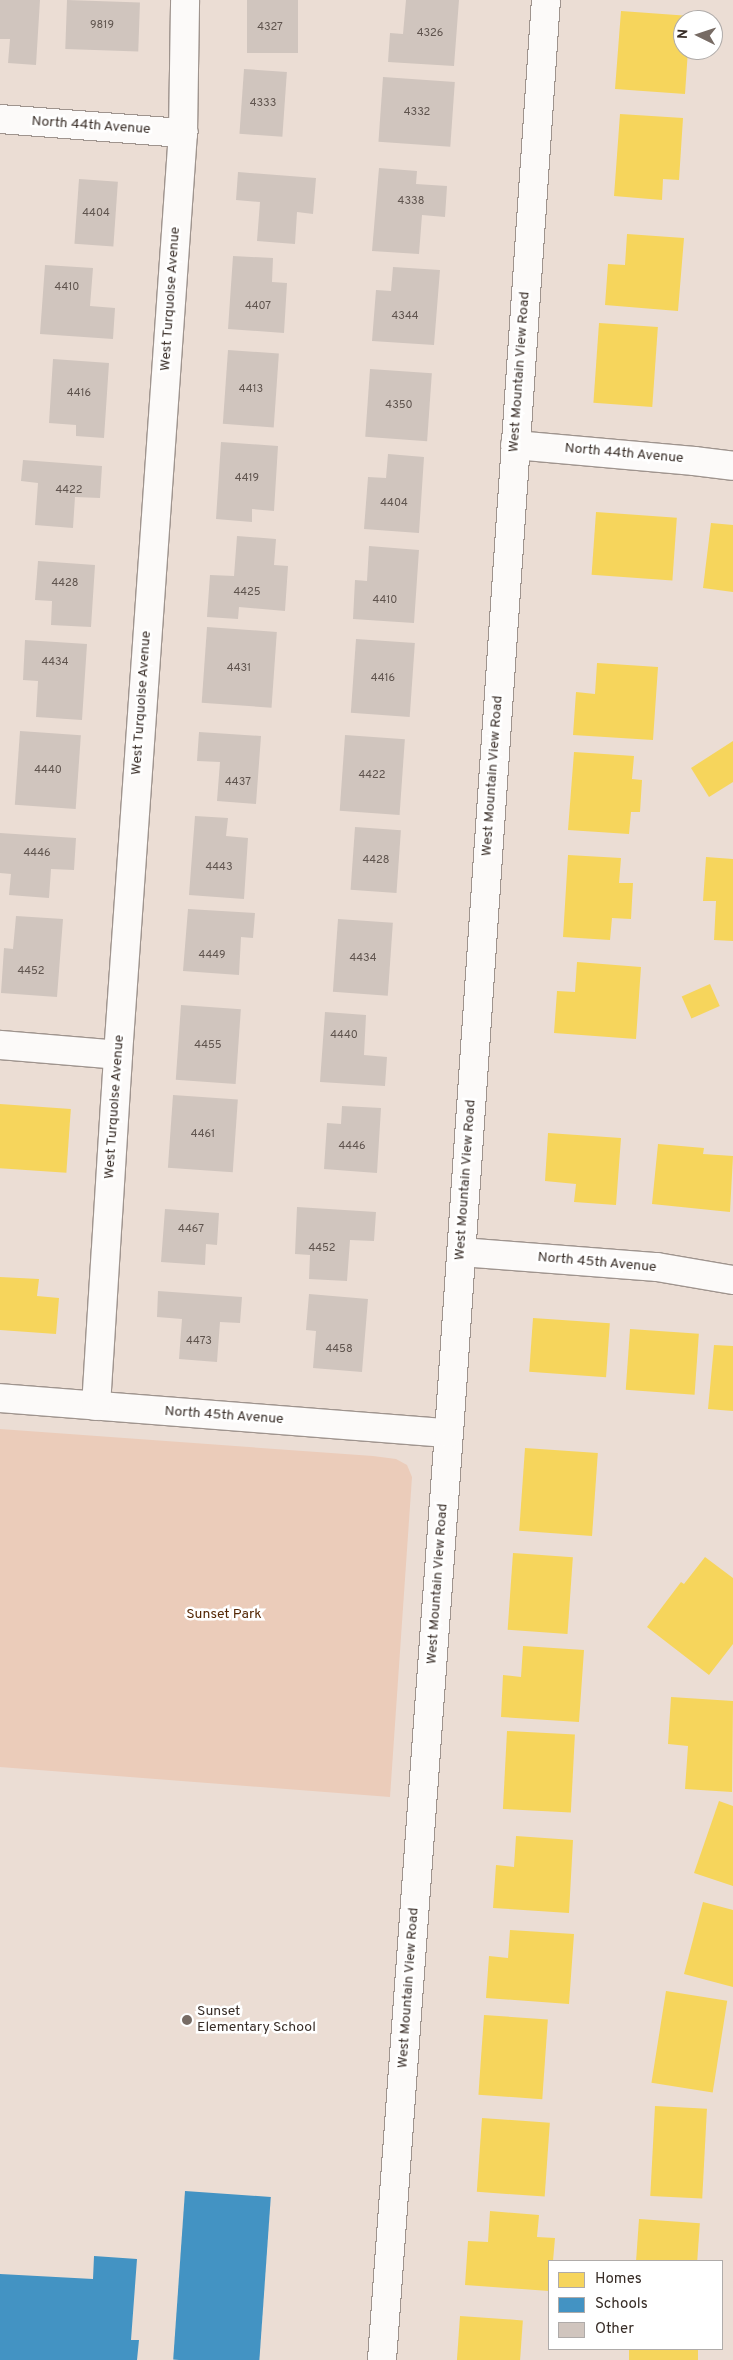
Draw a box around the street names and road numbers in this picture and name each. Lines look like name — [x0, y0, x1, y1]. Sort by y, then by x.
street label: North 44th Avenue — [31, 113, 151, 139]
street label: West Turquoise Avenue — [158, 226, 184, 372]
street label: West Mountain View Road — [506, 291, 534, 453]
street label: North 44th Avenue — [564, 440, 684, 468]
street label: West Turquoise Avenue — [129, 630, 155, 776]
street label: West Mountain View Road — [479, 695, 507, 857]
street label: West Turquoise Avenue — [102, 1034, 128, 1180]
street label: West Mountain View Road — [452, 1099, 480, 1261]
street label: North 45th Avenue — [537, 1249, 657, 1277]
street label: North 45th Avenue — [164, 1403, 284, 1429]
street label: West Mountain View Road — [424, 1503, 452, 1665]
street label: West Mountain View Road — [395, 1907, 423, 2069]

